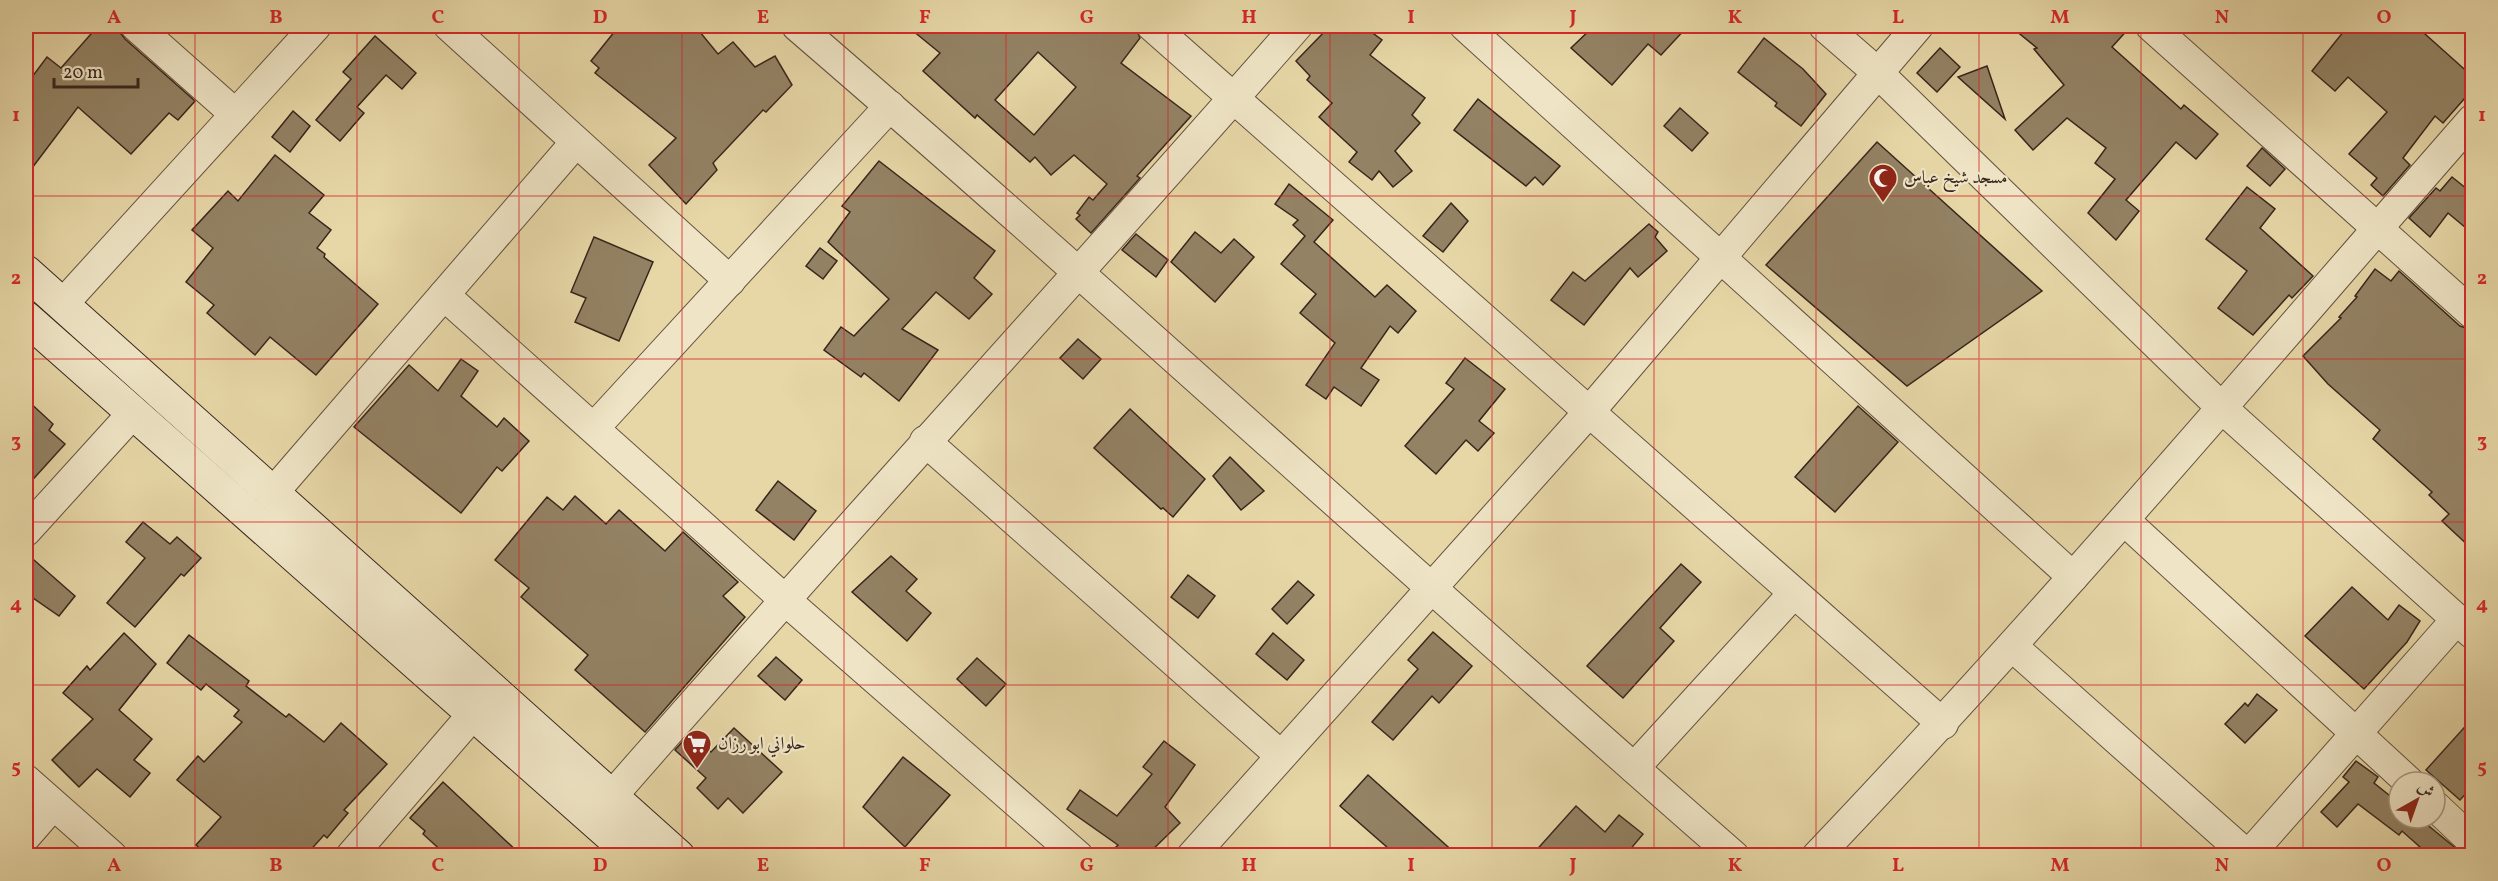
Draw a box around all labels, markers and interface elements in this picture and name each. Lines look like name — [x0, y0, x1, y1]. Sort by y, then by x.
text: A — [107, 4, 121, 32]
text: B — [269, 4, 283, 32]
text: C — [432, 4, 445, 32]
text: D — [593, 4, 607, 32]
text: E — [757, 4, 769, 32]
text: F — [919, 4, 931, 32]
text: G — [1080, 4, 1094, 32]
text: H — [1241, 4, 1257, 32]
text: I — [1407, 4, 1415, 32]
text: J — [1568, 4, 1577, 32]
text: K — [1728, 4, 1743, 32]
text: L — [1892, 4, 1904, 32]
text: M — [2050, 4, 2070, 32]
text: N — [2215, 4, 2229, 32]
text: O — [2377, 4, 2392, 32]
scale bar — [54, 51, 138, 89]
text: 20 m — [63, 61, 103, 86]
text: 1 — [12, 102, 20, 130]
text: 1 — [2478, 102, 2486, 130]
mosque icon: مسجد شيخ عباس — [1867, 162, 1899, 204]
place label: مسجد شيخ عباس — [1904, 166, 2008, 193]
text: 2 — [11, 265, 21, 293]
text: 2 — [2477, 265, 2487, 293]
text: 3 — [11, 428, 21, 456]
text: 3 — [2477, 428, 2487, 456]
text: 4 — [10, 591, 22, 619]
text: 4 — [2476, 591, 2488, 619]
supermarket icon: حلواني ابو رزان — [681, 728, 713, 770]
place label: حلواني ابو رزان — [718, 732, 806, 758]
text: 5 — [11, 754, 21, 782]
text: 5 — [2477, 754, 2487, 782]
north arrow — [2387, 770, 2447, 830]
text: ش — [2412, 777, 2439, 804]
text: A — [107, 852, 121, 880]
text: B — [269, 852, 283, 880]
text: C — [432, 852, 445, 880]
text: D — [593, 852, 607, 880]
text: E — [757, 852, 769, 880]
text: F — [919, 852, 931, 880]
text: G — [1080, 852, 1094, 880]
text: H — [1241, 852, 1257, 880]
text: I — [1407, 852, 1415, 880]
text: J — [1568, 852, 1577, 880]
text: K — [1728, 852, 1743, 880]
text: L — [1892, 852, 1904, 880]
text: M — [2050, 852, 2070, 880]
text: N — [2215, 852, 2229, 880]
text: O — [2377, 852, 2392, 880]

